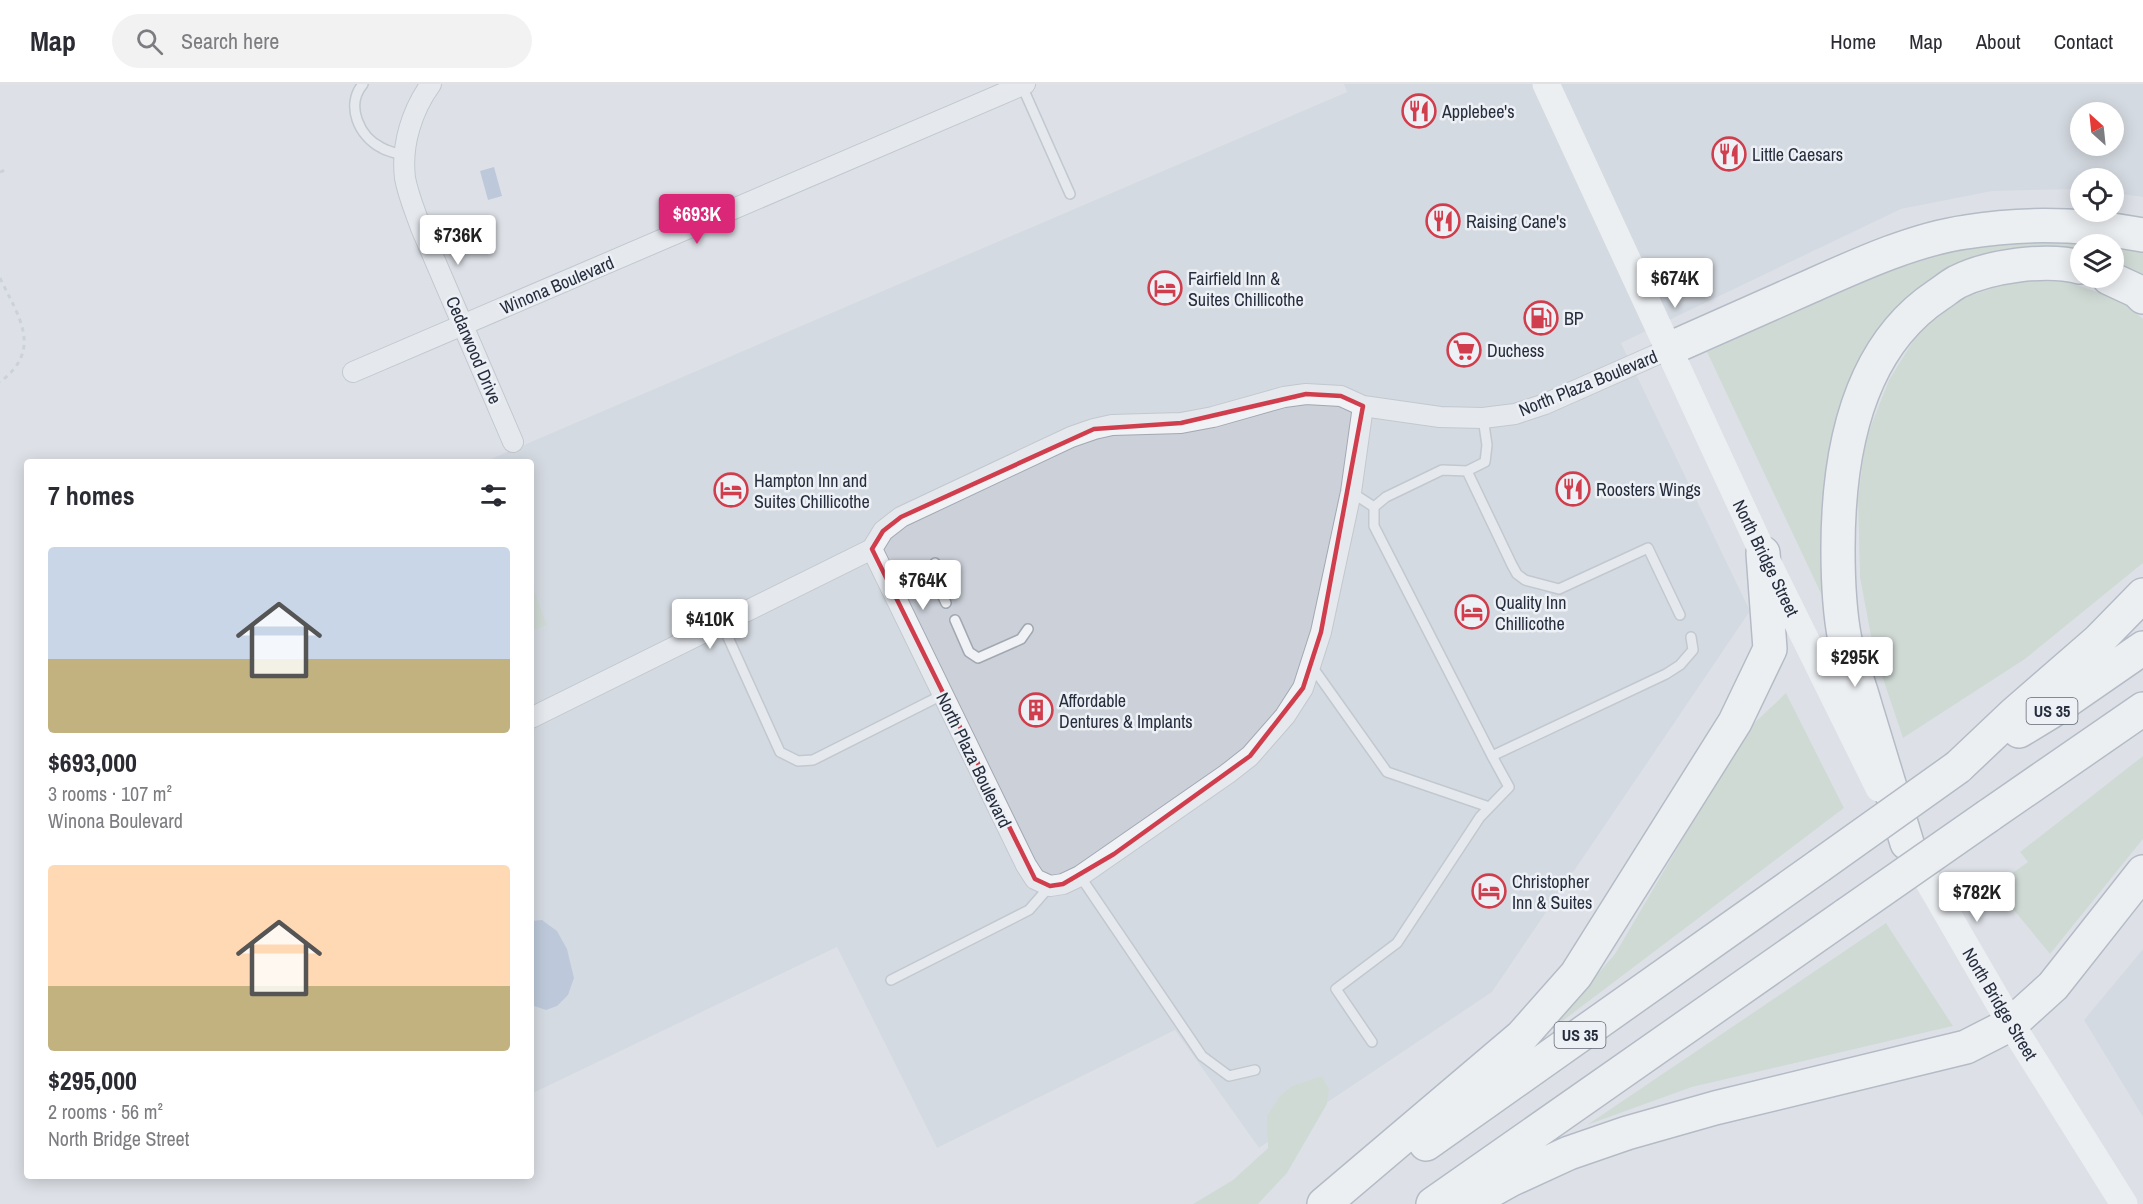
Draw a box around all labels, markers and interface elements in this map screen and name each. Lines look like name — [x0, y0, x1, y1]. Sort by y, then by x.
search box — [112, 14, 532, 68]
text: Map — [30, 22, 76, 60]
icon: search — [133, 25, 166, 58]
text: Search here — [181, 26, 279, 56]
text: Home — [1830, 27, 1876, 56]
text: Map — [1909, 27, 1943, 56]
text: About — [1976, 27, 2021, 56]
text: Contact — [2054, 27, 2113, 56]
restaurant icon: Applebee's — [1401, 93, 1437, 129]
place label: Applebee's — [1441, 99, 1515, 124]
north arrow — [2070, 102, 2124, 156]
map controls — [2070, 102, 2124, 288]
restaurant icon: Little Caesars — [1711, 136, 1747, 172]
place label: Little Caesars — [1752, 142, 1843, 167]
button: locate — [2070, 168, 2124, 222]
pin: $693K — [655, 194, 739, 245]
text: $693K — [673, 200, 721, 227]
restaurant icon: Raising Cane's — [1425, 203, 1461, 239]
place label: Raising Cane's — [1466, 209, 1566, 234]
pin: $736K — [416, 215, 500, 266]
text: $736K — [434, 221, 482, 248]
button: layers — [2070, 234, 2124, 288]
street label: Winona Boulevard — [496, 250, 618, 320]
pin: $674K — [1633, 258, 1717, 309]
text: $674K — [1651, 264, 1699, 291]
place label: Fairfield Inn & Suites Chillicothe — [1188, 266, 1304, 312]
hotel icon: Fairfield Inn & Suites Chillicothe — [1147, 270, 1183, 306]
street label: Cedarwood Drive — [440, 292, 508, 408]
fuel station icon: BP — [1523, 300, 1559, 336]
place label: BP — [1564, 306, 1584, 331]
supermarket icon: Duchess — [1446, 332, 1482, 368]
place label: Duchess — [1487, 338, 1544, 363]
street label: North Plaza Boulevard — [1515, 344, 1661, 422]
place label: Hampton Inn and Suites Chillicothe — [754, 468, 870, 514]
restaurant icon: Roosters Wings — [1555, 471, 1591, 507]
hotel icon: Hampton Inn and Suites Chillicothe — [713, 472, 749, 508]
place label: Roosters Wings — [1596, 477, 1701, 502]
text: 7 homes — [48, 478, 135, 513]
icon: filters — [477, 479, 510, 512]
street label: North Bridge Street — [1727, 495, 1805, 621]
pin: $764K — [881, 560, 965, 611]
text: $764K — [899, 566, 947, 593]
icon: home — [225, 586, 333, 694]
place label: Quality Inn Chillicothe — [1495, 590, 1566, 636]
hotel icon: Quality Inn Chillicothe — [1454, 594, 1490, 630]
pin: $410K — [668, 599, 752, 650]
text: $410K — [686, 605, 734, 632]
pin: $295K — [1813, 637, 1897, 688]
text: $295K — [1831, 643, 1879, 670]
street label: North Plaza Boulevard — [930, 688, 1018, 832]
place label: Affordable Dentures & Implants — [1058, 688, 1193, 734]
building icon: Affordable Dentures & Implants — [1018, 692, 1054, 728]
road number: US 35 — [2026, 698, 2078, 724]
text: $693,000 — [48, 745, 137, 780]
text: 3 rooms · 107 m² — [48, 780, 172, 807]
text: Winona Boulevard — [48, 807, 183, 834]
place label: Christopher Inn & Suites — [1512, 869, 1592, 915]
pin: $782K — [1935, 872, 2019, 923]
hotel icon: Christopher Inn & Suites — [1471, 873, 1507, 909]
text: $782K — [1953, 878, 2001, 905]
icon: home — [225, 904, 333, 1012]
street label: North Bridge Street — [1957, 943, 2043, 1065]
road number: US 35 — [1554, 1022, 1606, 1048]
text: $295,000 — [48, 1063, 137, 1098]
text: 2 rooms · 56 m² — [48, 1098, 163, 1125]
text: North Bridge Street — [48, 1125, 189, 1152]

